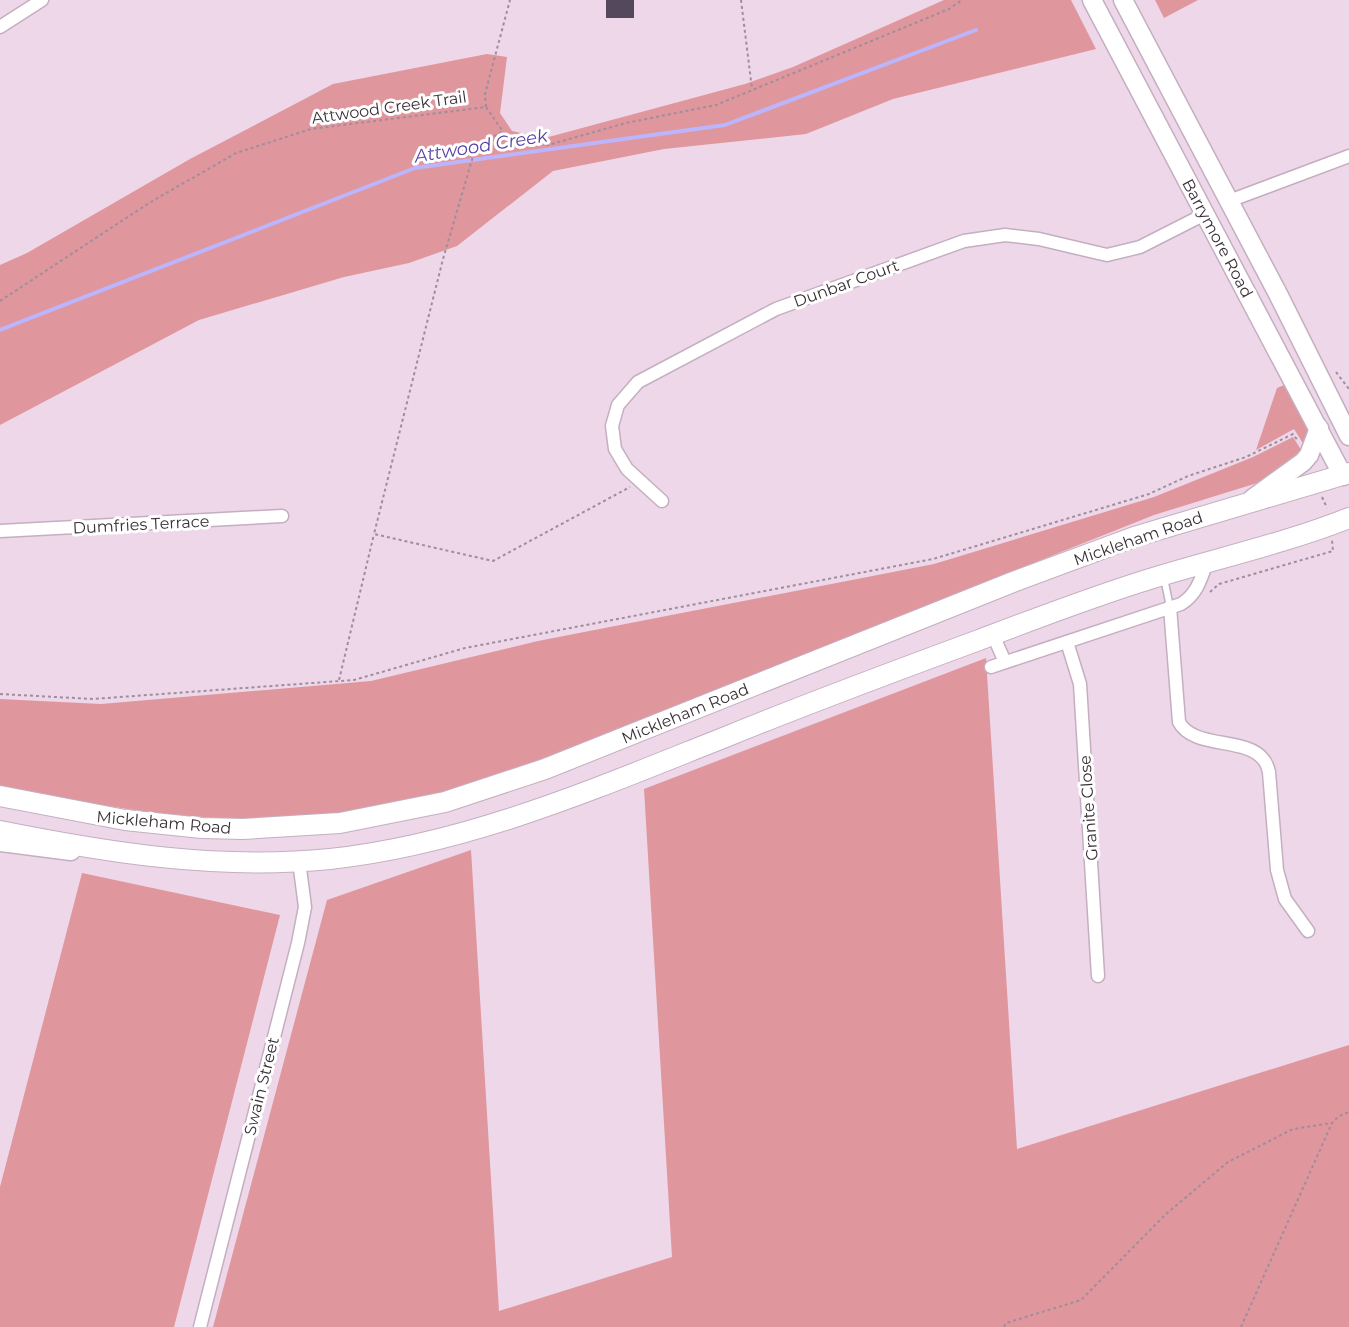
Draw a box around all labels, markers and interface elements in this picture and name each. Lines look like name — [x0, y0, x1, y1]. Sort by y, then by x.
street label: Attwood Creek Trail — [310, 87, 468, 128]
water label: Attwood Creek — [412, 124, 550, 168]
street label: Barrymore Road — [1178, 176, 1257, 301]
street label: Dunbar Court — [791, 255, 902, 311]
street label: Mickleham Road — [1071, 507, 1205, 569]
street label: Dumfries Terrace — [72, 511, 210, 538]
street label: Mickleham Road — [619, 679, 751, 748]
street label: Granite Close — [1075, 755, 1102, 861]
street label: Mickleham Road — [96, 807, 232, 838]
street label: Swain Street — [240, 1035, 283, 1137]

